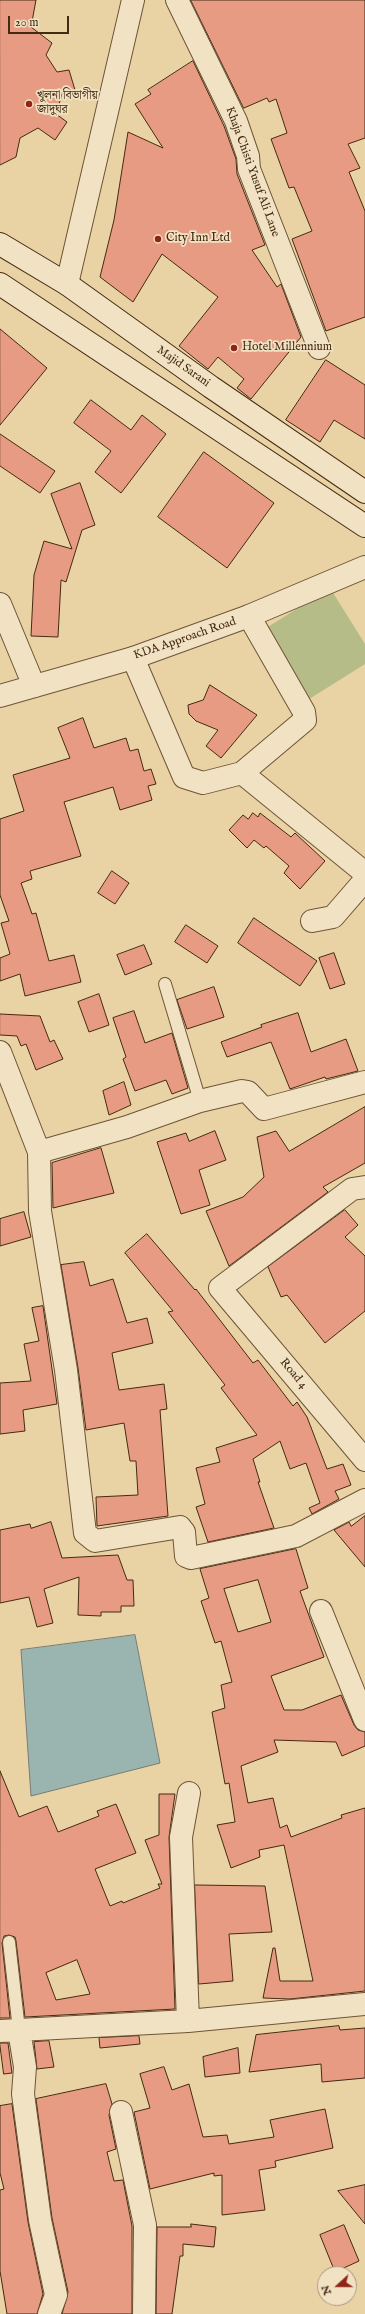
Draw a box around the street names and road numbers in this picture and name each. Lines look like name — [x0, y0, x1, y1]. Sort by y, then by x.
street label: Khaja Chisti Yusuf Ali Lane — [222, 105, 282, 239]
street label: Majid Sarani — [153, 343, 213, 391]
street label: KDA Approach Road — [132, 615, 238, 663]
street label: Road 4 — [276, 1356, 310, 1392]

